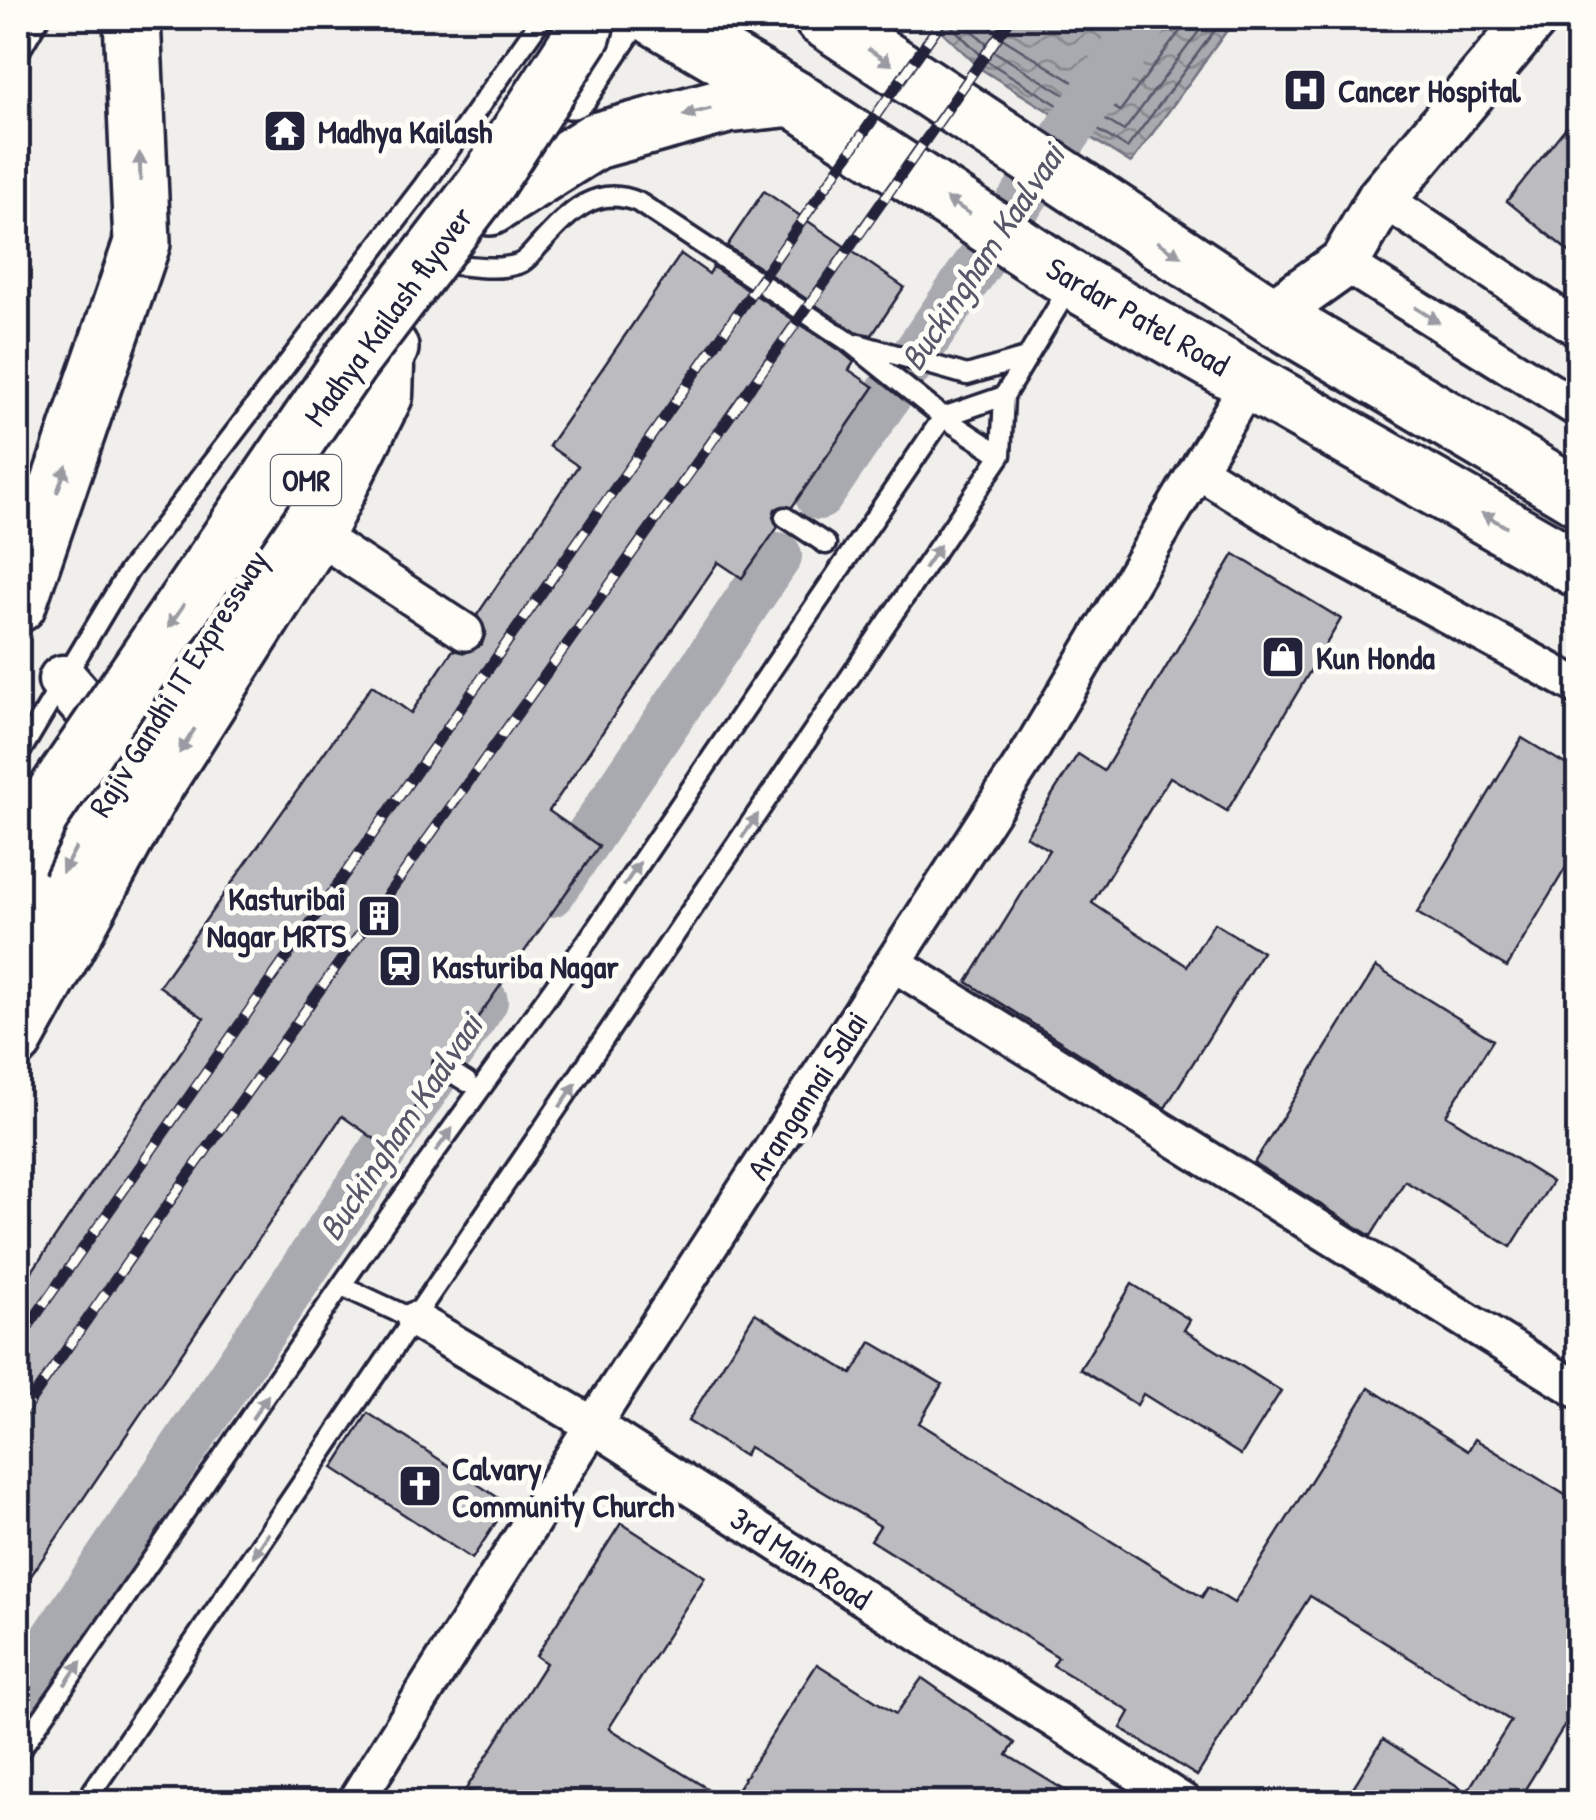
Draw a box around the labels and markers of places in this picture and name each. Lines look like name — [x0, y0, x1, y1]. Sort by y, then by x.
hospital icon: Cancer Hospital — [1282, 67, 1328, 113]
place label: Cancer Hospital — [1338, 69, 1522, 113]
temple icon: Madhya Kailash — [262, 108, 308, 154]
place label: Madhya Kailash — [318, 110, 493, 154]
shop icon: Kun Honda — [1260, 634, 1306, 680]
place label: Kun Honda — [1316, 636, 1435, 679]
place label: Kasturibai Nagar MRTS — [207, 877, 346, 958]
building icon: Kasturibai Nagar MRTS — [356, 893, 402, 939]
station icon: Kasturiba Nagar — [377, 943, 423, 989]
place label: Kasturiba Nagar — [432, 945, 619, 989]
place label: Calvary Community Church — [452, 1447, 675, 1528]
church icon: Calvary Community Church — [397, 1463, 443, 1509]

